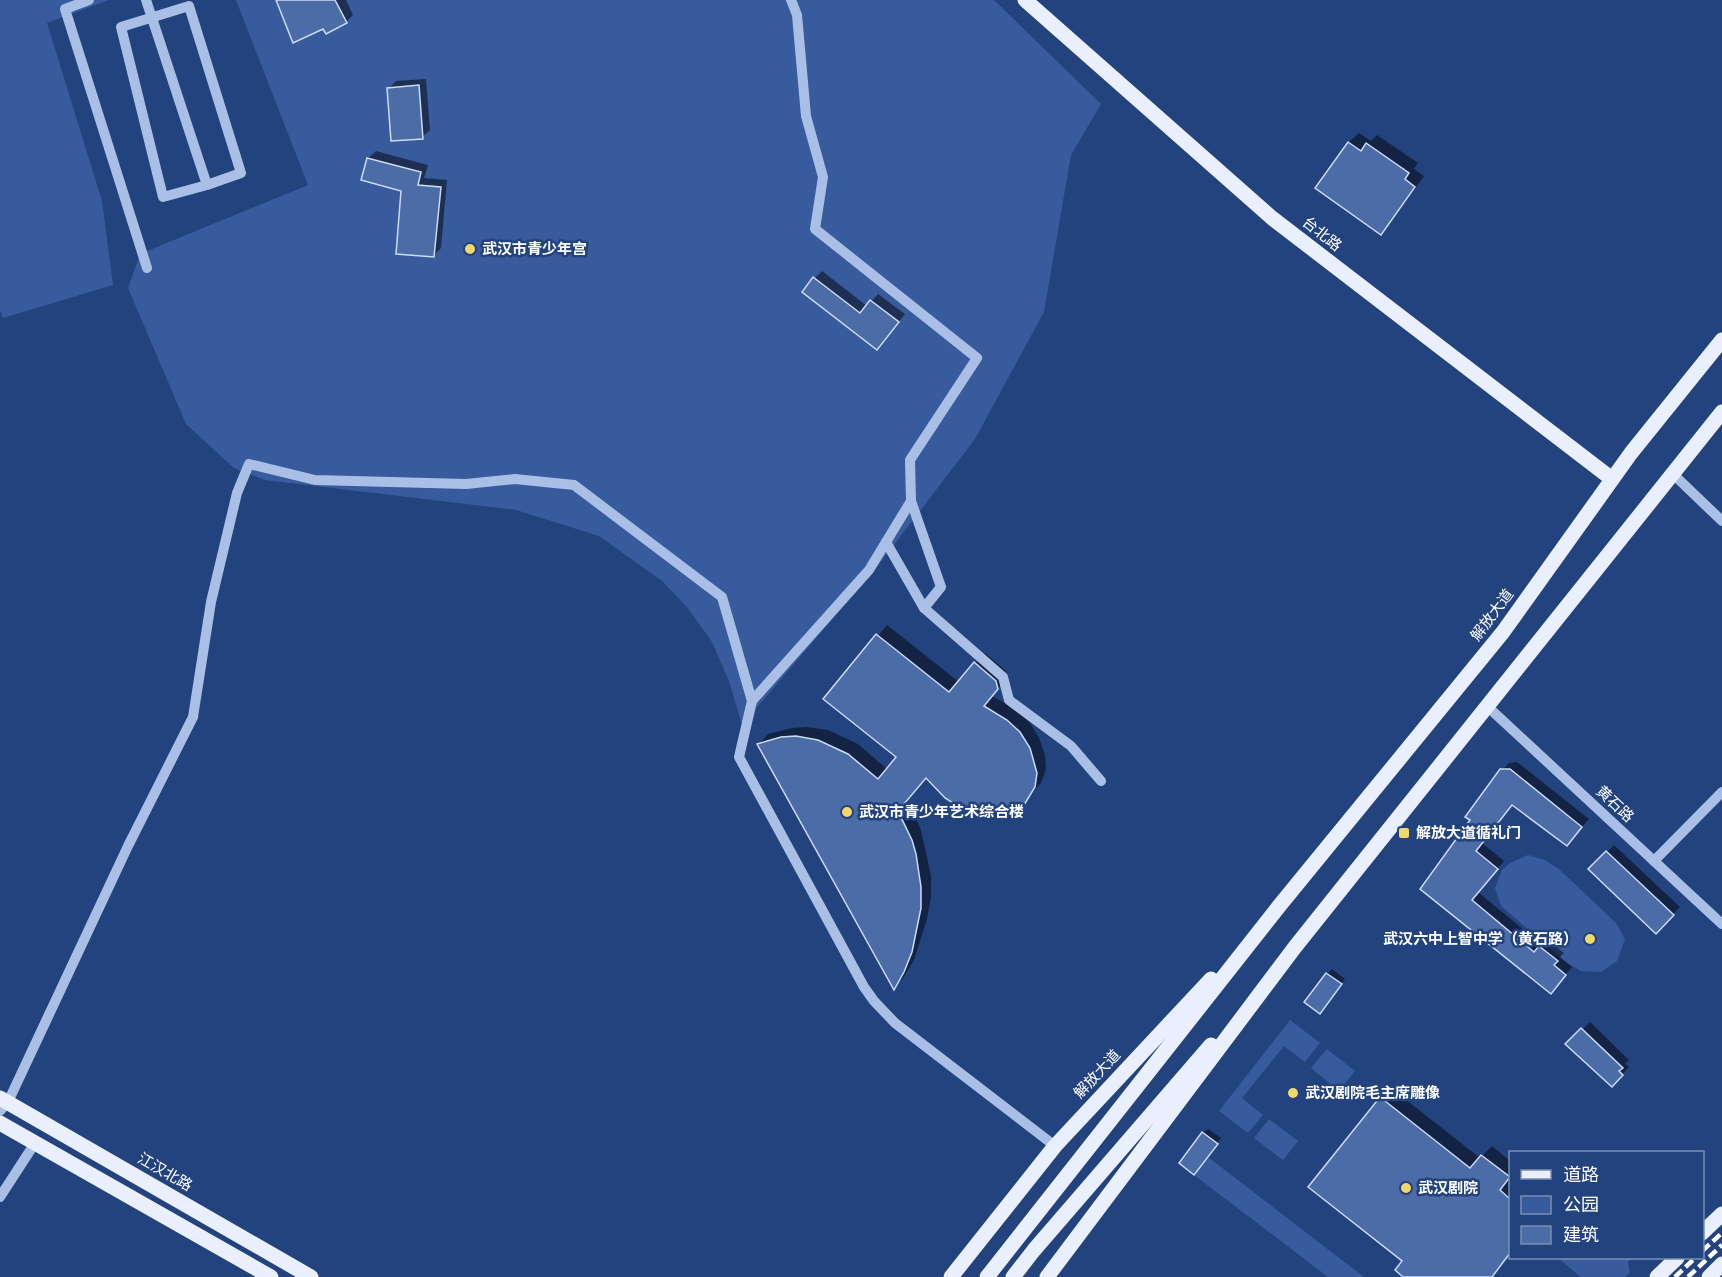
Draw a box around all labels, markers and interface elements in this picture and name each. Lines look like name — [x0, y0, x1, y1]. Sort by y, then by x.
street label: 台北路 — [1299, 213, 1345, 255]
place label: 武汉市青少年宫 — [482, 240, 587, 258]
marker: 武汉市青少年宫 — [463, 242, 477, 256]
street label: 解放大道 — [1467, 586, 1517, 644]
street label: 黄石路 — [1592, 782, 1638, 826]
place label: 武汉市青少年艺术综合楼 — [859, 803, 1024, 821]
marker: 武汉市青少年艺术综合楼 — [840, 805, 854, 819]
place label: 解放大道循礼门 — [1416, 824, 1521, 842]
marker: 解放大道循礼门 — [1397, 826, 1411, 840]
place label: 武汉六中上智中学（黄石路） — [1383, 930, 1578, 948]
marker: 武汉六中上智中学（黄石路） — [1583, 932, 1597, 946]
street label: 解放大道 — [1070, 1046, 1124, 1102]
place label: 武汉剧院毛主席雕像 — [1305, 1084, 1440, 1102]
marker: 武汉剧院毛主席雕像 — [1286, 1086, 1300, 1100]
street label: 江汉北路 — [135, 1149, 195, 1195]
legend — [1509, 1151, 1704, 1259]
text: 道路 — [1563, 1164, 1599, 1186]
place label: 武汉剧院 — [1418, 1179, 1478, 1197]
marker: 武汉剧院 — [1399, 1181, 1413, 1195]
text: 公园 — [1563, 1194, 1599, 1216]
text: 建筑 — [1563, 1224, 1599, 1246]

